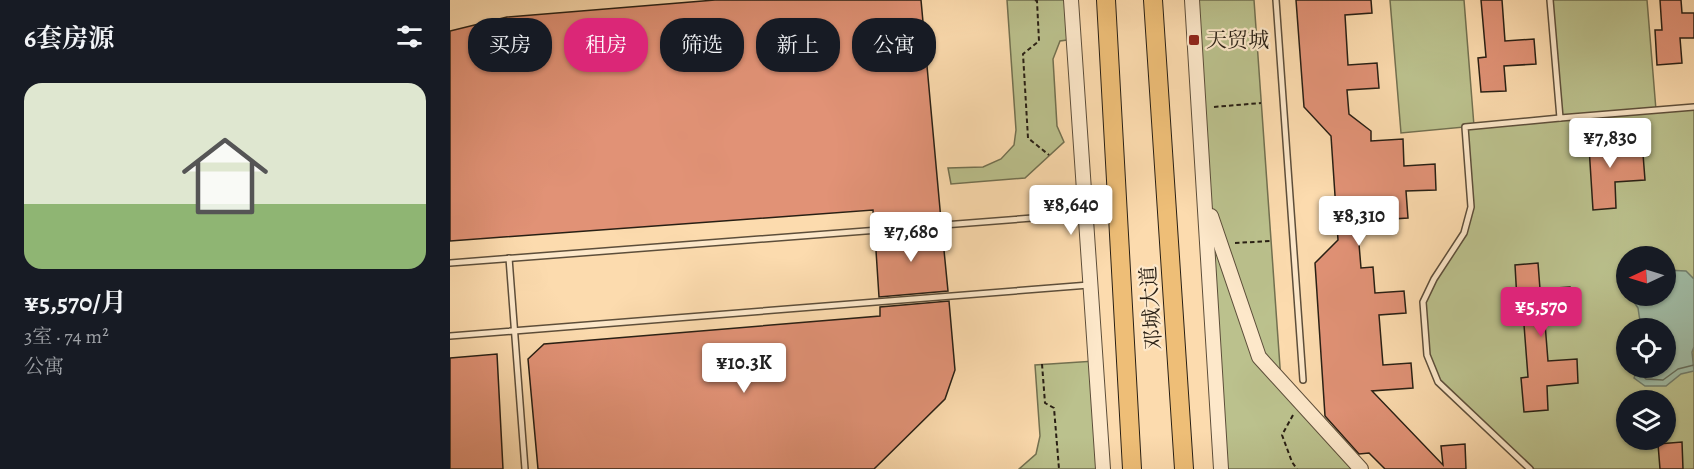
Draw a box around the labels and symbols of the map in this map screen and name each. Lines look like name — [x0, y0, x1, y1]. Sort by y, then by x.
place label: 天贸城 — [1206, 26, 1269, 54]
marker: 天贸城 — [1187, 33, 1201, 47]
pin: ¥7,830 — [1561, 118, 1659, 169]
pin: ¥8,640 — [1022, 185, 1120, 236]
pin: ¥8,310 — [1310, 196, 1408, 247]
pin: ¥7,680 — [862, 212, 960, 263]
north arrow — [1616, 246, 1676, 306]
street label: 邓城大道 — [1134, 265, 1168, 351]
pin: ¥5,570 — [1492, 287, 1590, 338]
pin: ¥10.3K — [695, 343, 793, 394]

